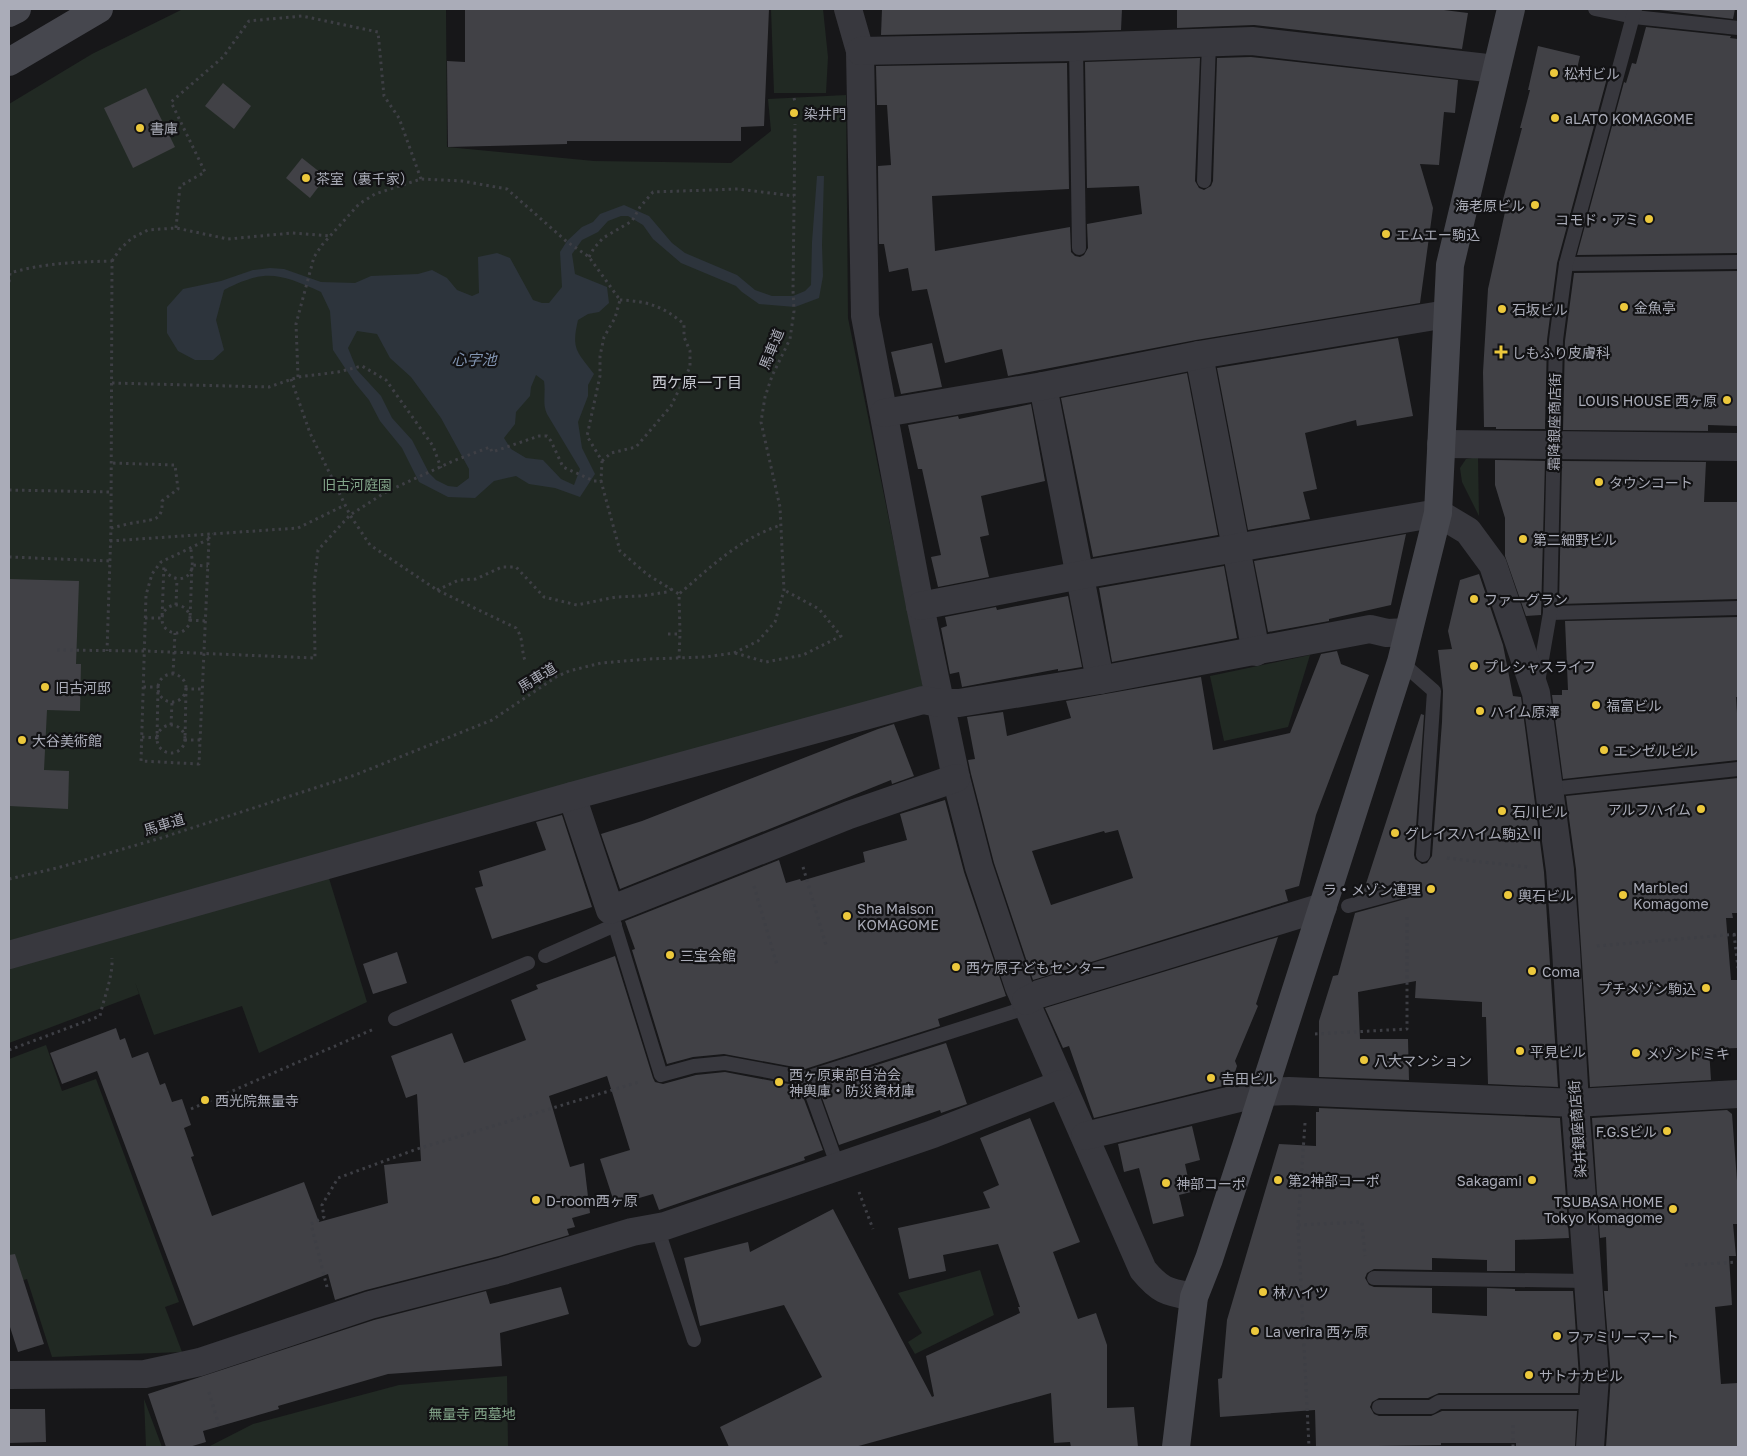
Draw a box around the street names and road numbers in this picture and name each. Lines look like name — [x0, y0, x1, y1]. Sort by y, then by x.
street label: 馬車道 — [755, 326, 787, 372]
street label: 霜降銀座商店街 — [1545, 373, 1563, 471]
street label: 馬車道 — [515, 659, 559, 695]
street label: 馬車道 — [141, 810, 187, 838]
street label: 染井銀座商店街 — [1565, 1080, 1589, 1178]

